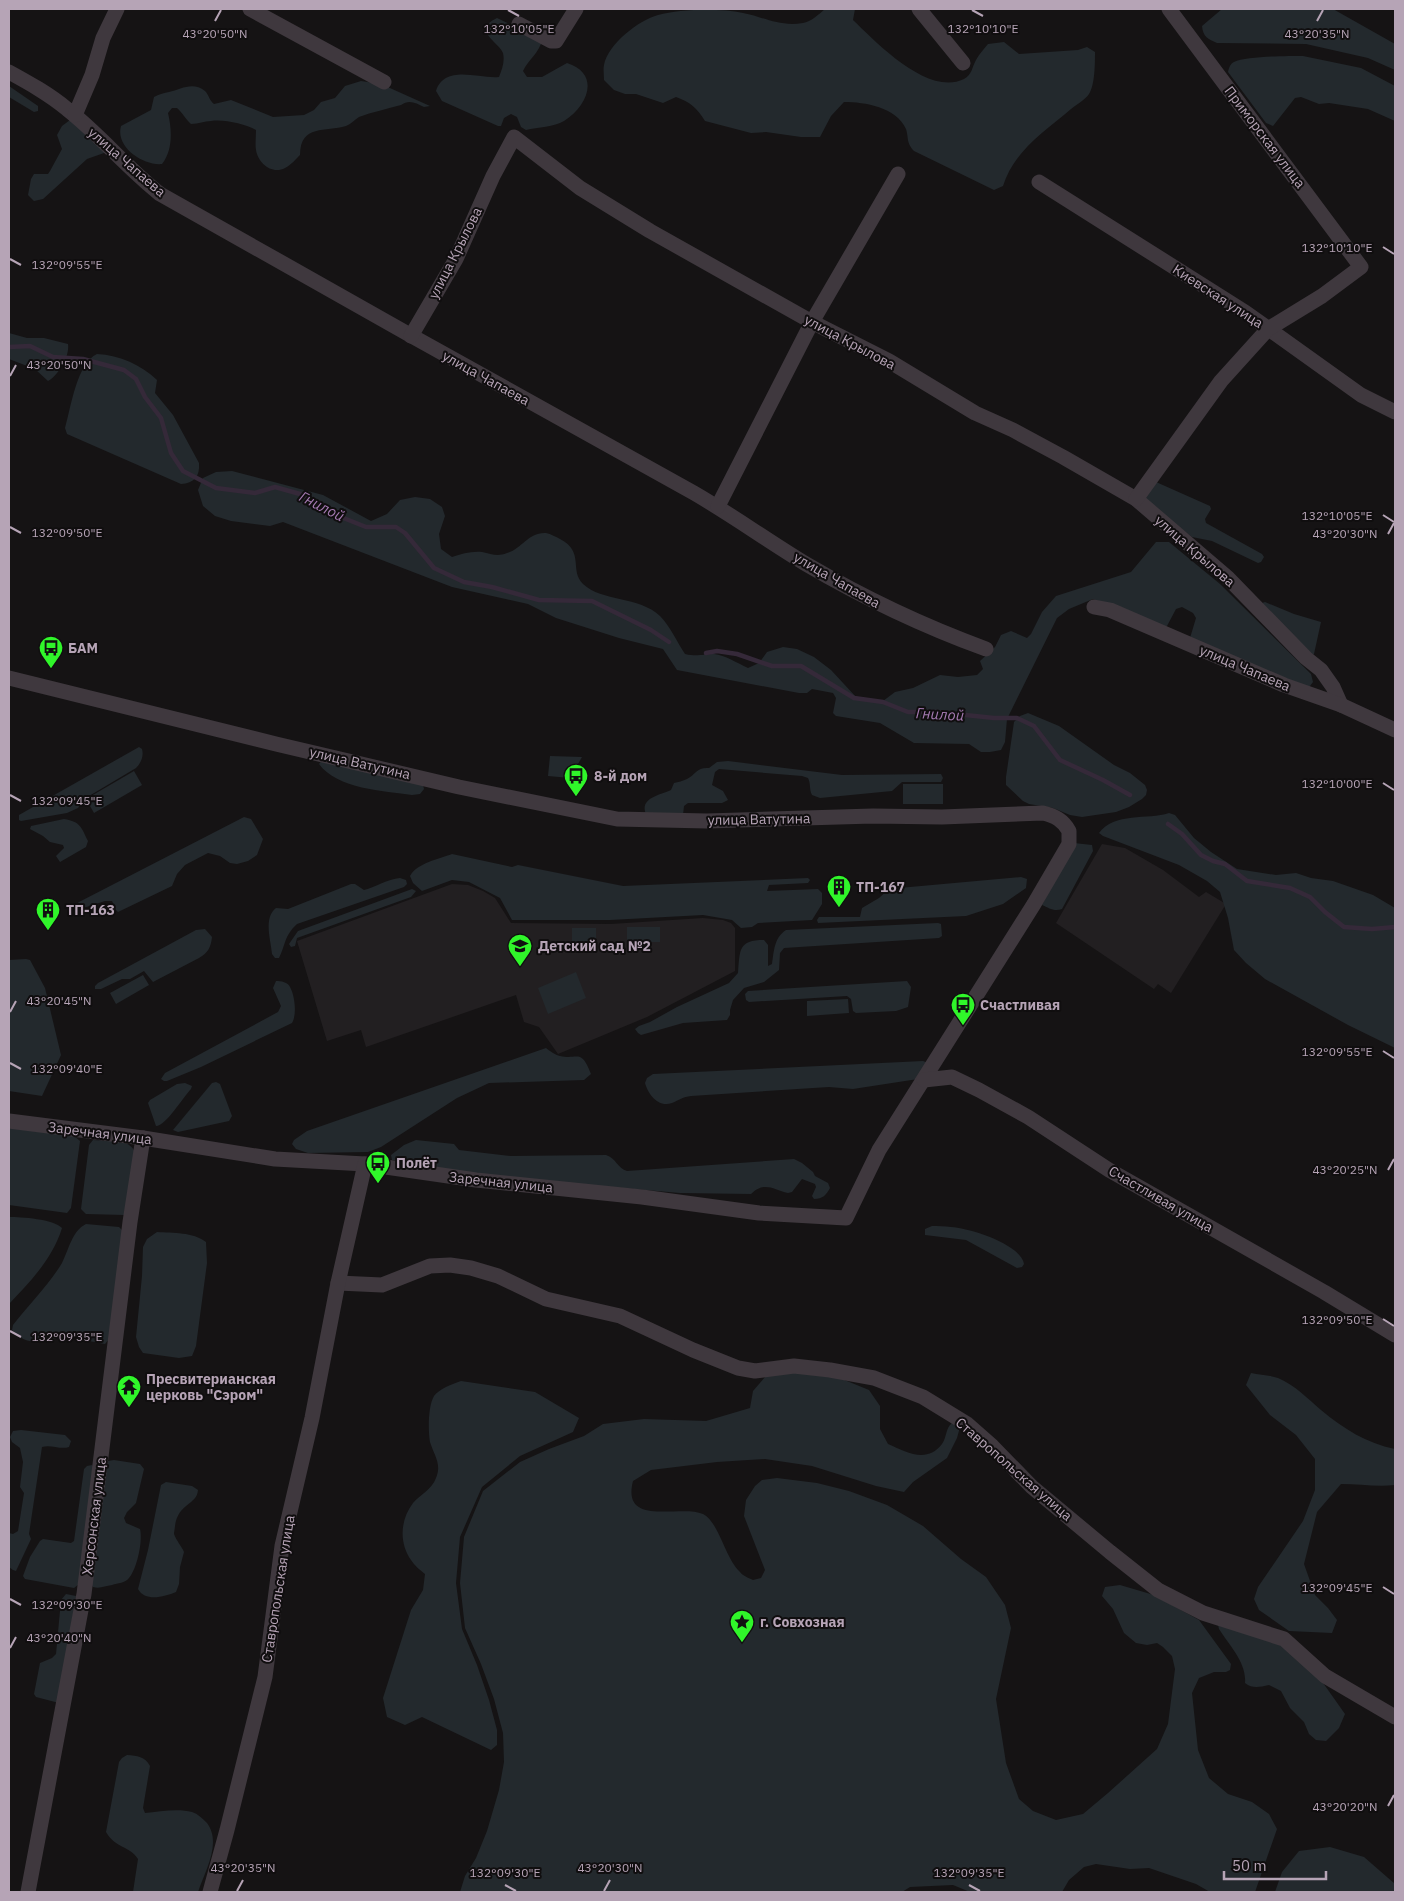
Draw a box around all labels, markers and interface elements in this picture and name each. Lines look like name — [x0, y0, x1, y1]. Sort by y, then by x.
text: 132°10'05"E — [484, 21, 554, 36]
text: 132°10'10"E — [948, 21, 1018, 36]
text: 43°20'50"N — [182, 26, 248, 41]
text: 43°20'35"N — [1284, 26, 1350, 41]
street label: Приморская улица — [1221, 82, 1310, 192]
street label: улица Чапаева — [84, 123, 170, 201]
street label: улица Крылова — [424, 204, 486, 302]
text: 132°10'10"E — [1302, 240, 1372, 255]
text: 132°09'55"E — [32, 257, 102, 272]
street label: Киевская улица — [1169, 260, 1267, 332]
street label: улица Крылова — [801, 310, 899, 374]
street label: улица Чапаева — [439, 347, 533, 410]
text: 43°20'50"N — [26, 357, 92, 372]
water label: Гнилой — [296, 487, 348, 525]
text: 132°10'05"E — [1302, 508, 1372, 523]
street label: улица Крылова — [1151, 511, 1239, 591]
text: 132°09'50"E — [32, 525, 102, 540]
text: 43°20'30"N — [1312, 526, 1378, 541]
street label: улица Чапаева — [790, 548, 884, 612]
bus stop icon: БАМ — [38, 635, 64, 669]
place label: БАМ — [68, 639, 98, 657]
street label: улица Чапаева — [1197, 641, 1294, 695]
water label: Гнилой — [915, 703, 965, 725]
street label: улица Ватутина — [308, 743, 413, 783]
bus stop icon: 8-й дом — [563, 763, 589, 797]
place label: 8-й дом — [594, 767, 647, 785]
text: 132°10'00"E — [1302, 776, 1372, 791]
text: 132°09'45"E — [32, 793, 102, 808]
street label: улица Ватутина — [707, 809, 811, 829]
building icon: ТП-167 — [826, 874, 852, 908]
place label: ТП-167 — [856, 878, 905, 896]
building icon: ТП-163 — [35, 897, 61, 931]
place label: ТП-163 — [66, 901, 115, 919]
school or university icon: Детский сад №2 — [507, 933, 533, 967]
place label: Детский сад №2 — [538, 937, 651, 955]
bus stop icon: Счастливая — [950, 992, 976, 1026]
text: 43°20'45"N — [26, 993, 92, 1008]
place label: Счастливая — [980, 996, 1060, 1014]
text: 132°09'55"E — [1302, 1044, 1372, 1059]
text: 132°09'40"E — [32, 1061, 102, 1076]
street label: Заречная улица — [47, 1118, 153, 1148]
bus stop icon: Полёт — [365, 1150, 391, 1184]
place label: Полёт — [396, 1154, 437, 1172]
street label: Счастливая улица — [1105, 1162, 1217, 1237]
text: 43°20'25"N — [1312, 1162, 1378, 1177]
street label: Заречная улица — [448, 1168, 554, 1196]
text: 132°09'50"E — [1302, 1312, 1372, 1327]
text: 132°09'35"E — [32, 1329, 102, 1344]
place label: Пресвитерианская церковь "Сэром" — [146, 1370, 276, 1404]
temple icon: Пресвитерианская церковь "Сэром" — [116, 1374, 142, 1408]
street label: Ставропольская улица — [952, 1413, 1077, 1525]
street label: Херсонская улица — [78, 1455, 110, 1576]
street label: Ставропольская улица — [257, 1513, 299, 1664]
text: 132°09'45"E — [1302, 1580, 1372, 1595]
text: 132°09'30"E — [32, 1597, 102, 1612]
place icon: г. Совхозная — [729, 1609, 755, 1643]
place label: г. Совхозная — [760, 1613, 845, 1631]
text: 43°20'40"N — [26, 1630, 92, 1645]
text: 43°20'20"N — [1312, 1799, 1378, 1814]
scale bar — [1224, 1848, 1326, 1880]
text: 50 m — [1232, 1856, 1267, 1875]
text: 43°20'35"N — [210, 1860, 276, 1875]
text: 43°20'30"N — [577, 1860, 643, 1875]
text: 132°09'30"E — [470, 1865, 540, 1880]
text: 132°09'35"E — [934, 1865, 1004, 1880]

